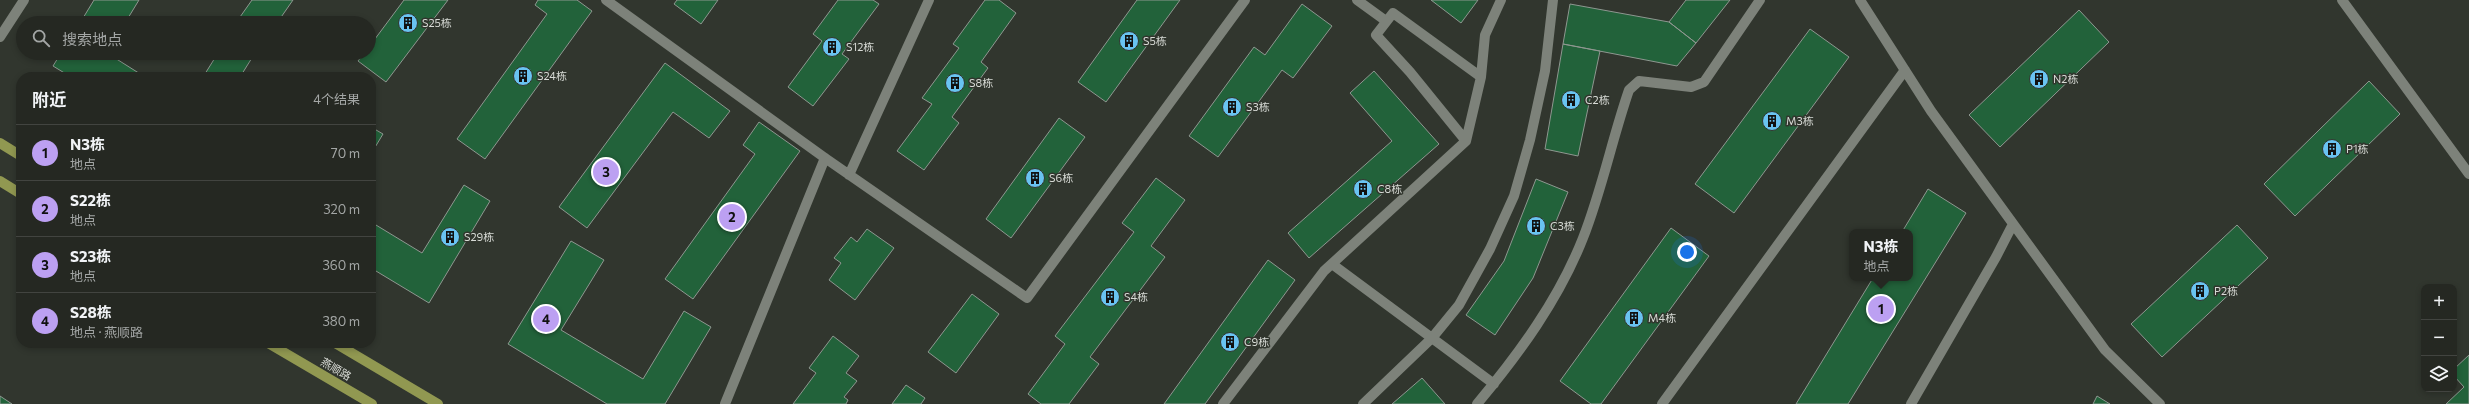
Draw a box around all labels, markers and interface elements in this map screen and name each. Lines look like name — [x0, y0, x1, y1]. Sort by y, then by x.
building icon: S25栋 — [397, 12, 419, 34]
search box — [16, 16, 376, 60]
place label: S25栋 — [422, 16, 452, 29]
icon: search — [30, 27, 52, 49]
text: 搜索地点 — [62, 30, 122, 48]
building icon: S5栋 — [1118, 30, 1140, 52]
place label: S5栋 — [1143, 34, 1167, 47]
building icon: S12栋 — [821, 36, 843, 58]
place label: S12栋 — [846, 40, 874, 53]
building icon: S24栋 — [512, 65, 534, 87]
building icon: N2栋 — [2028, 68, 2050, 90]
place label: S24栋 — [537, 69, 567, 82]
building icon: S8栋 — [944, 72, 966, 94]
place label: N2栋 — [2053, 72, 2078, 85]
place label: S8栋 — [969, 76, 993, 89]
text: 附近 — [32, 89, 66, 110]
building icon: C2栋 — [1560, 89, 1582, 111]
text: 4个结果 — [313, 91, 360, 107]
place label: C2栋 — [1585, 93, 1610, 106]
building icon: S3栋 — [1221, 96, 1243, 118]
place label: S3栋 — [1246, 100, 1270, 113]
building icon: M3栋 — [1761, 110, 1783, 132]
place label: M3栋 — [1786, 114, 1814, 127]
text: N3栋 — [70, 135, 105, 153]
building icon: P1栋 — [2321, 138, 2343, 160]
place label: P1栋 — [2346, 142, 2369, 155]
text: 1 — [42, 145, 48, 161]
text: 70 m — [331, 145, 360, 161]
text: 地点 — [70, 156, 96, 172]
pin: 3 — [593, 157, 619, 187]
building icon: S6栋 — [1024, 167, 1046, 189]
place label: S6栋 — [1049, 171, 1073, 184]
building icon: C8栋 — [1352, 178, 1374, 200]
place label: C8栋 — [1377, 182, 1402, 195]
text: S22栋 — [70, 191, 111, 209]
text: 2 — [41, 201, 49, 217]
text: 320 m — [323, 201, 360, 217]
pin: 2 — [719, 202, 745, 232]
text: 地点 — [70, 212, 96, 228]
building icon: C3栋 — [1525, 215, 1547, 237]
place label: C3栋 — [1550, 219, 1575, 232]
building icon: S29栋 — [439, 226, 461, 248]
popup — [1849, 229, 1913, 281]
place label: S29栋 — [464, 230, 494, 243]
text: N3栋 — [1864, 237, 1899, 255]
your location — [1677, 242, 1697, 262]
text: S23栋 — [70, 247, 111, 265]
text: 3 — [41, 257, 49, 273]
text: 360 m — [322, 257, 360, 273]
text: 地点 — [1864, 258, 1890, 274]
text: 地点 — [70, 268, 96, 284]
building icon: P2栋 — [2189, 280, 2211, 302]
place label: P2栋 — [2214, 284, 2238, 297]
map controls — [2421, 284, 2457, 392]
button: + — [2421, 284, 2457, 320]
building icon: S4栋 — [1099, 286, 1121, 308]
place label: S4栋 — [1124, 290, 1148, 303]
pin: 1 — [1868, 294, 1894, 324]
text: S28栋 — [70, 303, 112, 321]
pin: 4 — [533, 304, 559, 334]
building icon: M4栋 — [1623, 307, 1645, 329]
place label: M4栋 — [1648, 311, 1676, 324]
text: 4 — [41, 313, 49, 329]
text: 380 m — [322, 313, 360, 329]
button: − — [2421, 320, 2457, 356]
text: 地点 · 燕顺路 — [70, 324, 143, 340]
building icon: C9栋 — [1219, 331, 1241, 353]
place label: C9栋 — [1244, 335, 1269, 348]
street label: 燕顺路 — [319, 355, 354, 382]
button: layers — [2421, 356, 2457, 392]

